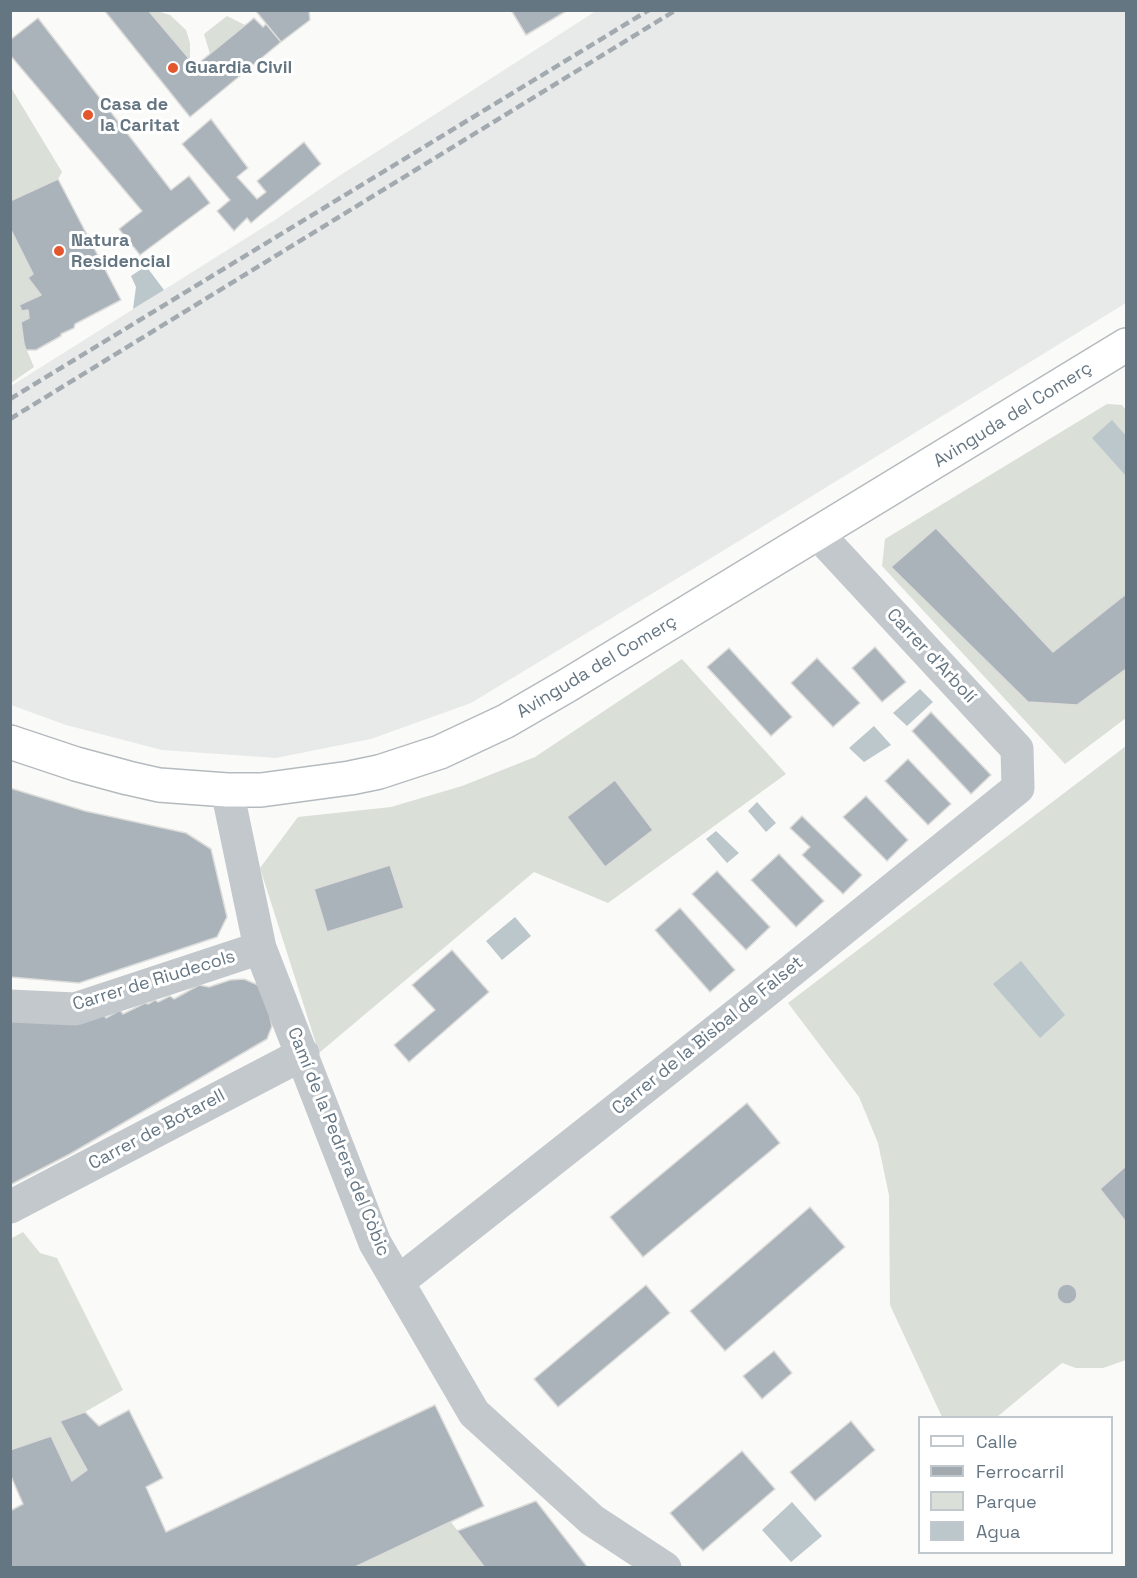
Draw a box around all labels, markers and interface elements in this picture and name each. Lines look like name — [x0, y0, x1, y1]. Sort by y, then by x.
place label: Guardia Civil — [185, 57, 292, 79]
marker: Guardia Civil — [166, 61, 180, 75]
place label: Casa de la Caritat — [100, 94, 180, 136]
marker: Casa de la Caritat — [81, 108, 95, 122]
place label: Natura Residencial — [71, 230, 170, 272]
marker: Natura Residencial — [52, 244, 66, 258]
street label: Avinguda del Comerç — [930, 357, 1096, 473]
street label: Carrer d'Arbolí — [882, 604, 980, 708]
street label: Avinguda del Comerç — [513, 611, 681, 723]
street label: Carrer de Riudecols — [70, 946, 238, 1016]
street label: Carrer de la Bisbal de Falset — [608, 952, 808, 1120]
street label: Camí de la Pedrera del Còbic — [282, 1024, 394, 1260]
street label: Carrer de Botarell — [85, 1085, 229, 1175]
legend — [918, 1416, 1113, 1554]
text: Calle — [976, 1430, 1017, 1453]
text: Ferrocarril — [976, 1460, 1064, 1483]
text: Parque — [976, 1490, 1037, 1513]
text: Agua — [976, 1520, 1020, 1543]

